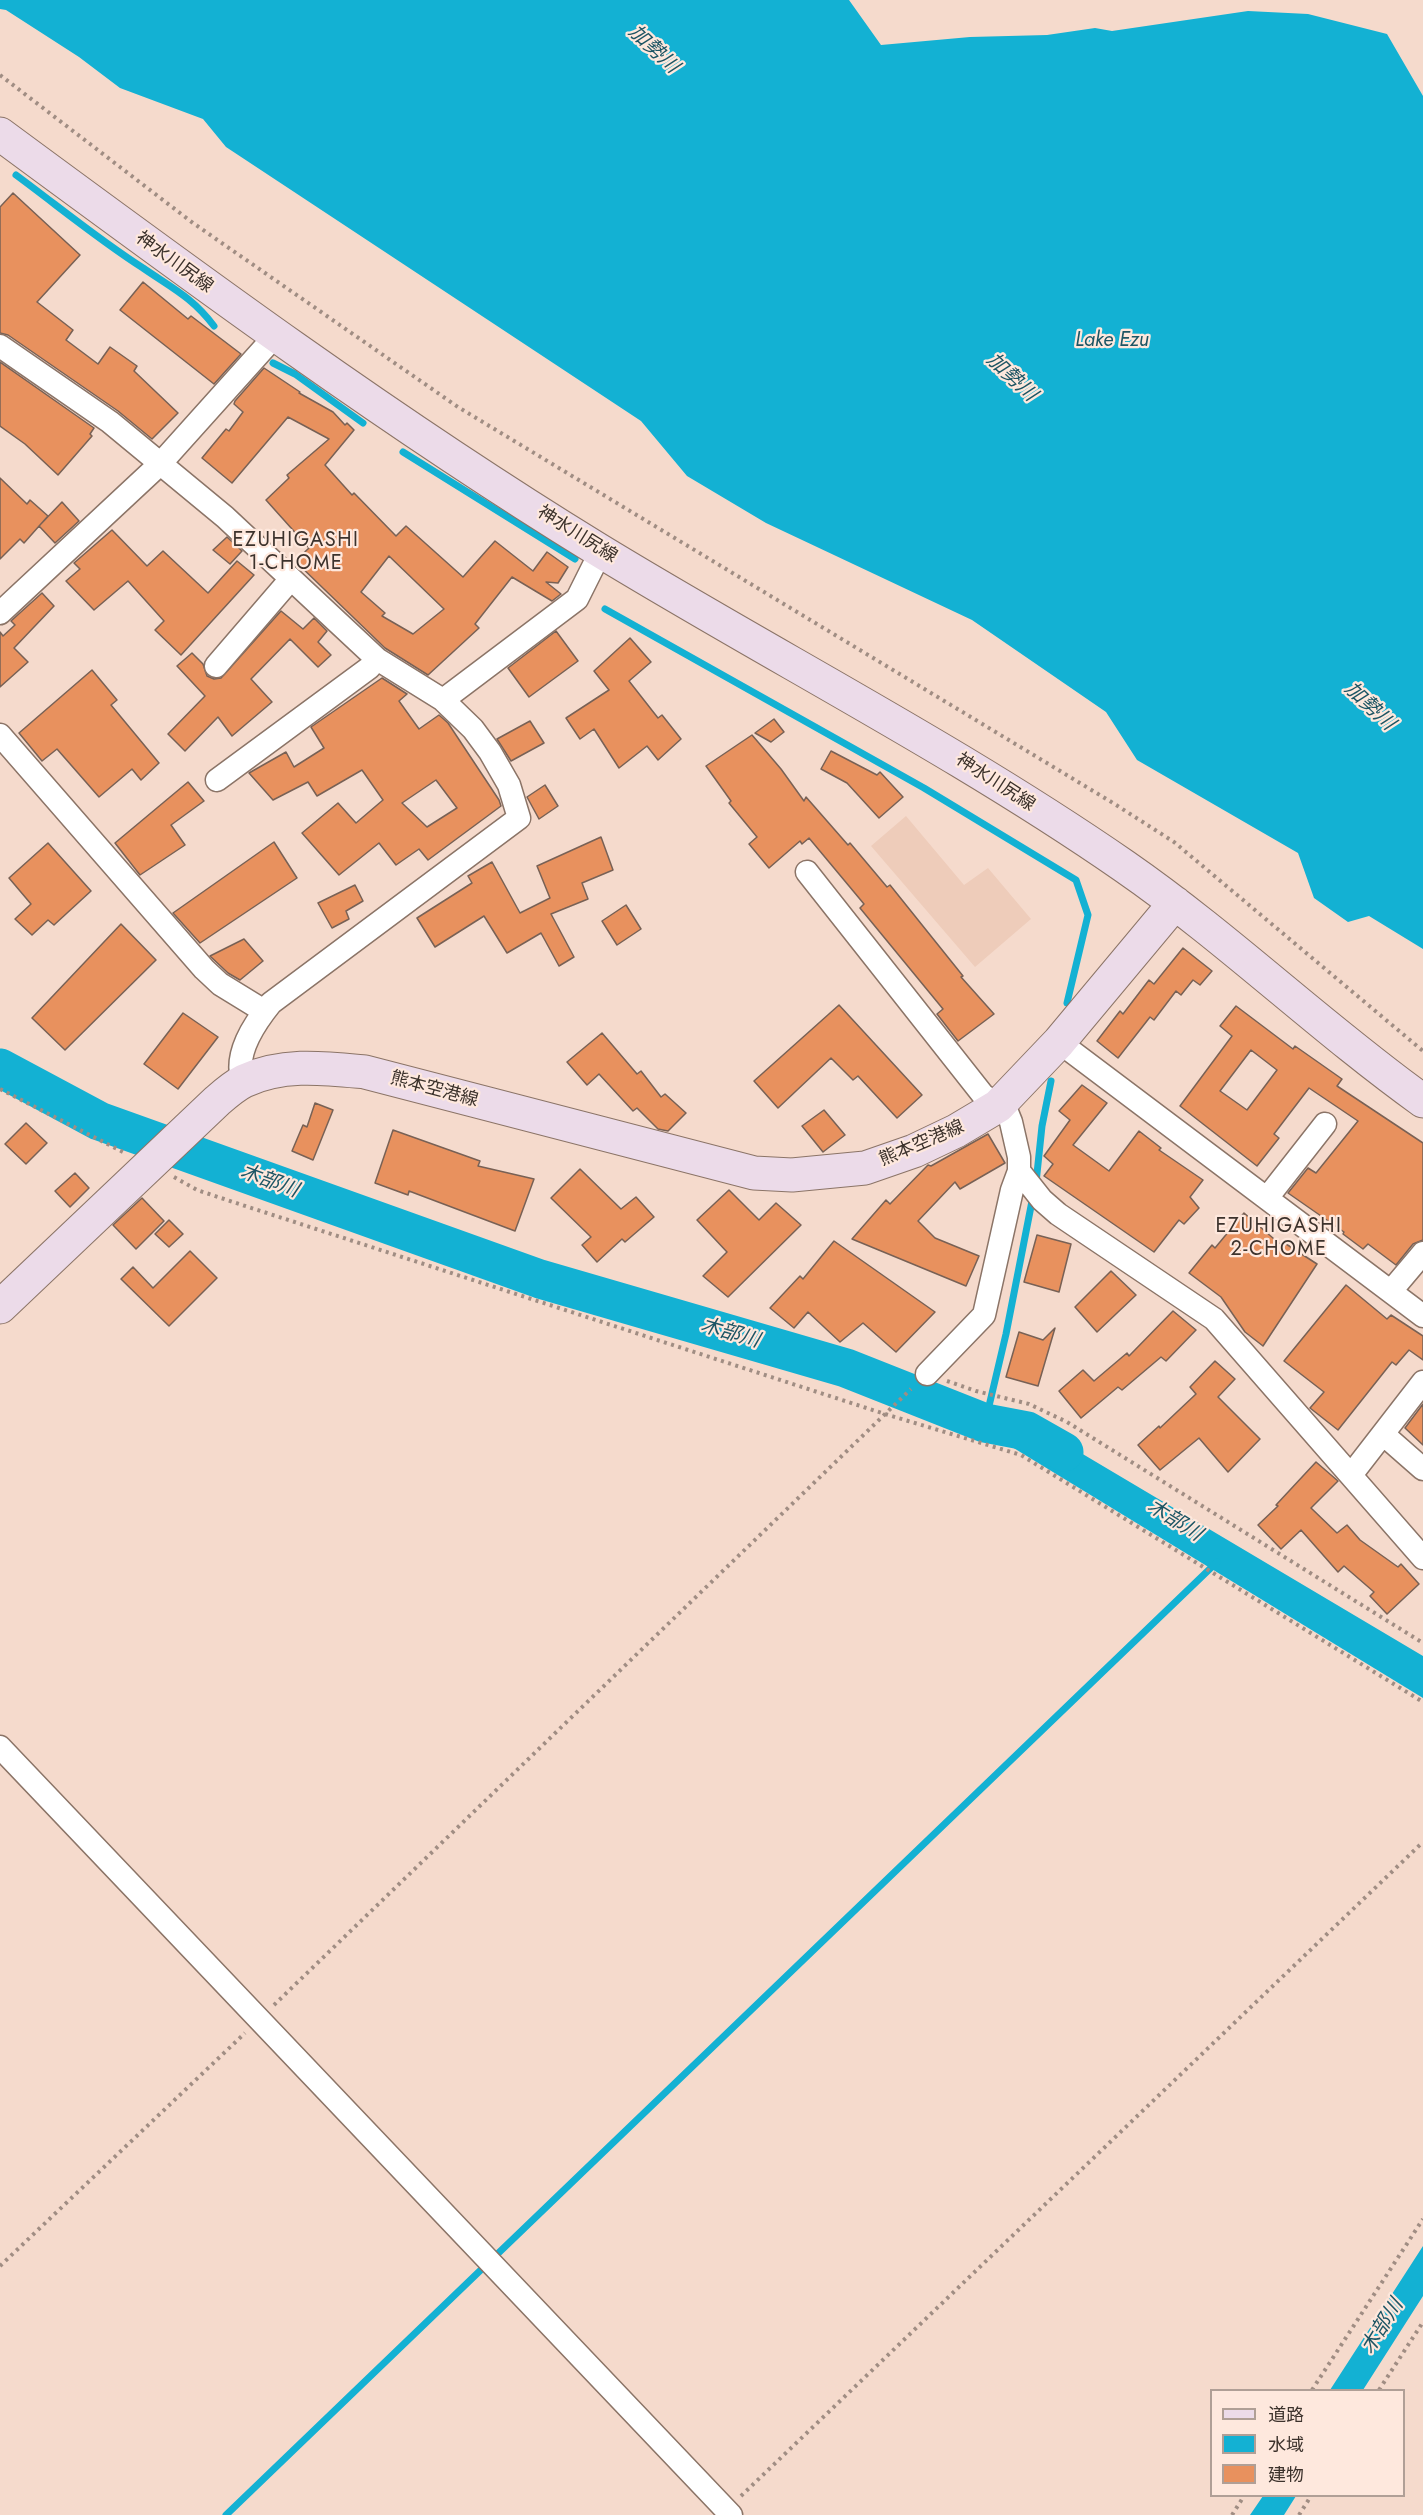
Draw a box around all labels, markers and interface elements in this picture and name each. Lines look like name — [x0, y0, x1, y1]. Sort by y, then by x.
water label: 加勢川 — [623, 21, 683, 79]
street label: 神水川尻線 — [131, 228, 217, 298]
water label: Lake Ezu — [1075, 329, 1149, 353]
water label: 加勢川 — [981, 349, 1041, 407]
street label: 神水川尻線 — [533, 502, 621, 568]
district label: EZUHIGASHI 1-CHOME — [233, 529, 359, 576]
water label: 加勢川 — [1339, 678, 1399, 736]
street label: 神水川尻線 — [951, 749, 1039, 817]
street label: 熊本空港線 — [388, 1068, 480, 1112]
street label: 熊本空港線 — [876, 1116, 968, 1172]
water label: 木部川 — [237, 1160, 301, 1204]
district label: EZUHIGASHI 2-CHOME — [1216, 1215, 1342, 1262]
water label: 木部川 — [698, 1314, 762, 1354]
water label: 木部川 — [1142, 1495, 1206, 1547]
water label: 木部川 — [1357, 2295, 1409, 2359]
legend — [1210, 2389, 1405, 2497]
text: 道路 — [1268, 2402, 1304, 2428]
text: 水域 — [1268, 2432, 1304, 2458]
text: 建物 — [1268, 2462, 1304, 2488]

